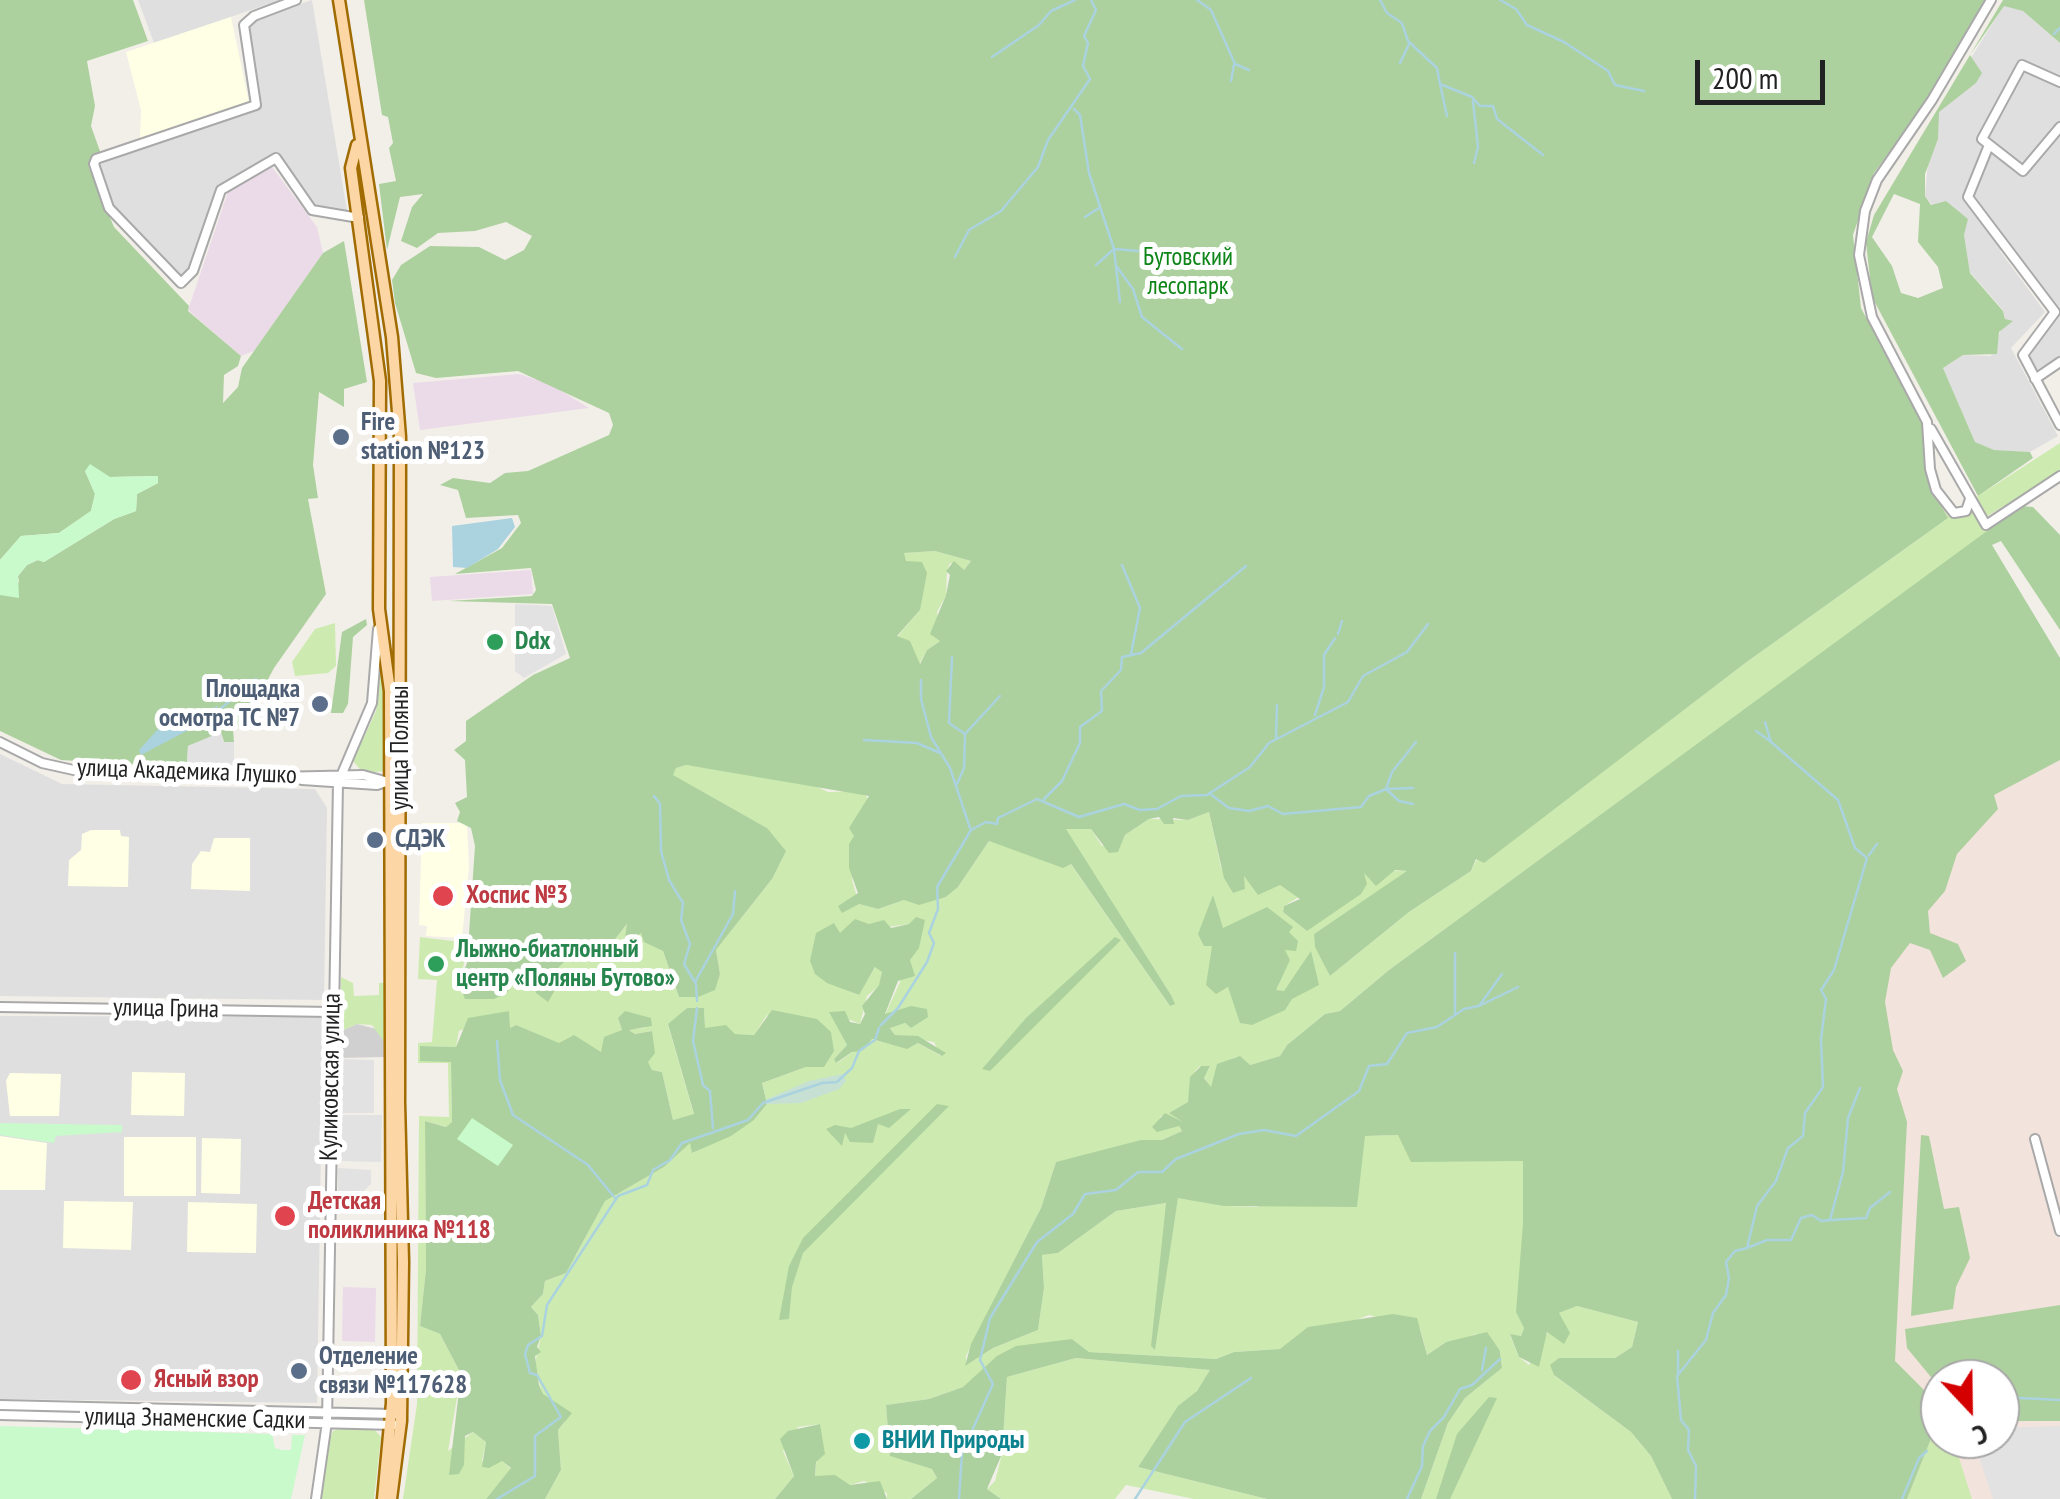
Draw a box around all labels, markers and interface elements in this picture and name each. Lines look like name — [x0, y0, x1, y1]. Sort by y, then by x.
scale bar — [1700, 40, 1830, 102]
text: 200 m — [1712, 58, 1778, 97]
park label: Бутовский лесопарк — [1143, 243, 1233, 302]
place label: Fire station №123 — [361, 408, 485, 467]
marker: Fire station №123 — [330, 426, 352, 448]
place label: Ddx — [515, 627, 550, 657]
marker: Ddx — [484, 631, 506, 653]
place label: Площадка осмотра ТС №7 — [159, 675, 300, 734]
street label: улица Поляны — [386, 686, 416, 810]
marker: Площадка осмотра ТС №7 — [309, 693, 331, 715]
street label: улица Академика Глушко — [77, 753, 297, 791]
place label: СДЭК — [395, 825, 446, 855]
marker: СДЭК — [364, 829, 386, 851]
place label: Хоспис №3 — [466, 881, 568, 911]
marker: Хоспис №3 — [430, 883, 456, 909]
place label: Лыжно-биатлонный центр «Поляны Бутово» — [456, 935, 675, 994]
marker: Лыжно-биатлонный центр «Поляны Бутово» — [425, 953, 447, 975]
street label: улица Грина — [113, 993, 219, 1025]
street label: Куликовская улица — [315, 993, 347, 1161]
place label: Детская поликлиника №118 — [308, 1187, 491, 1246]
marker: Детская поликлиника №118 — [272, 1203, 298, 1229]
place label: Отделение связи №117628 — [319, 1342, 467, 1401]
north arrow — [1920, 1359, 2020, 1459]
marker: Отделение связи №117628 — [288, 1360, 310, 1382]
place label: Ясный взор — [154, 1365, 259, 1395]
marker: Ясный взор — [118, 1367, 144, 1393]
street label: улица Знаменские Садки — [84, 1402, 306, 1436]
text: С — [1968, 1416, 1994, 1455]
place label: ВНИИ Природы — [882, 1426, 1025, 1456]
marker: ВНИИ Природы — [851, 1430, 873, 1452]

